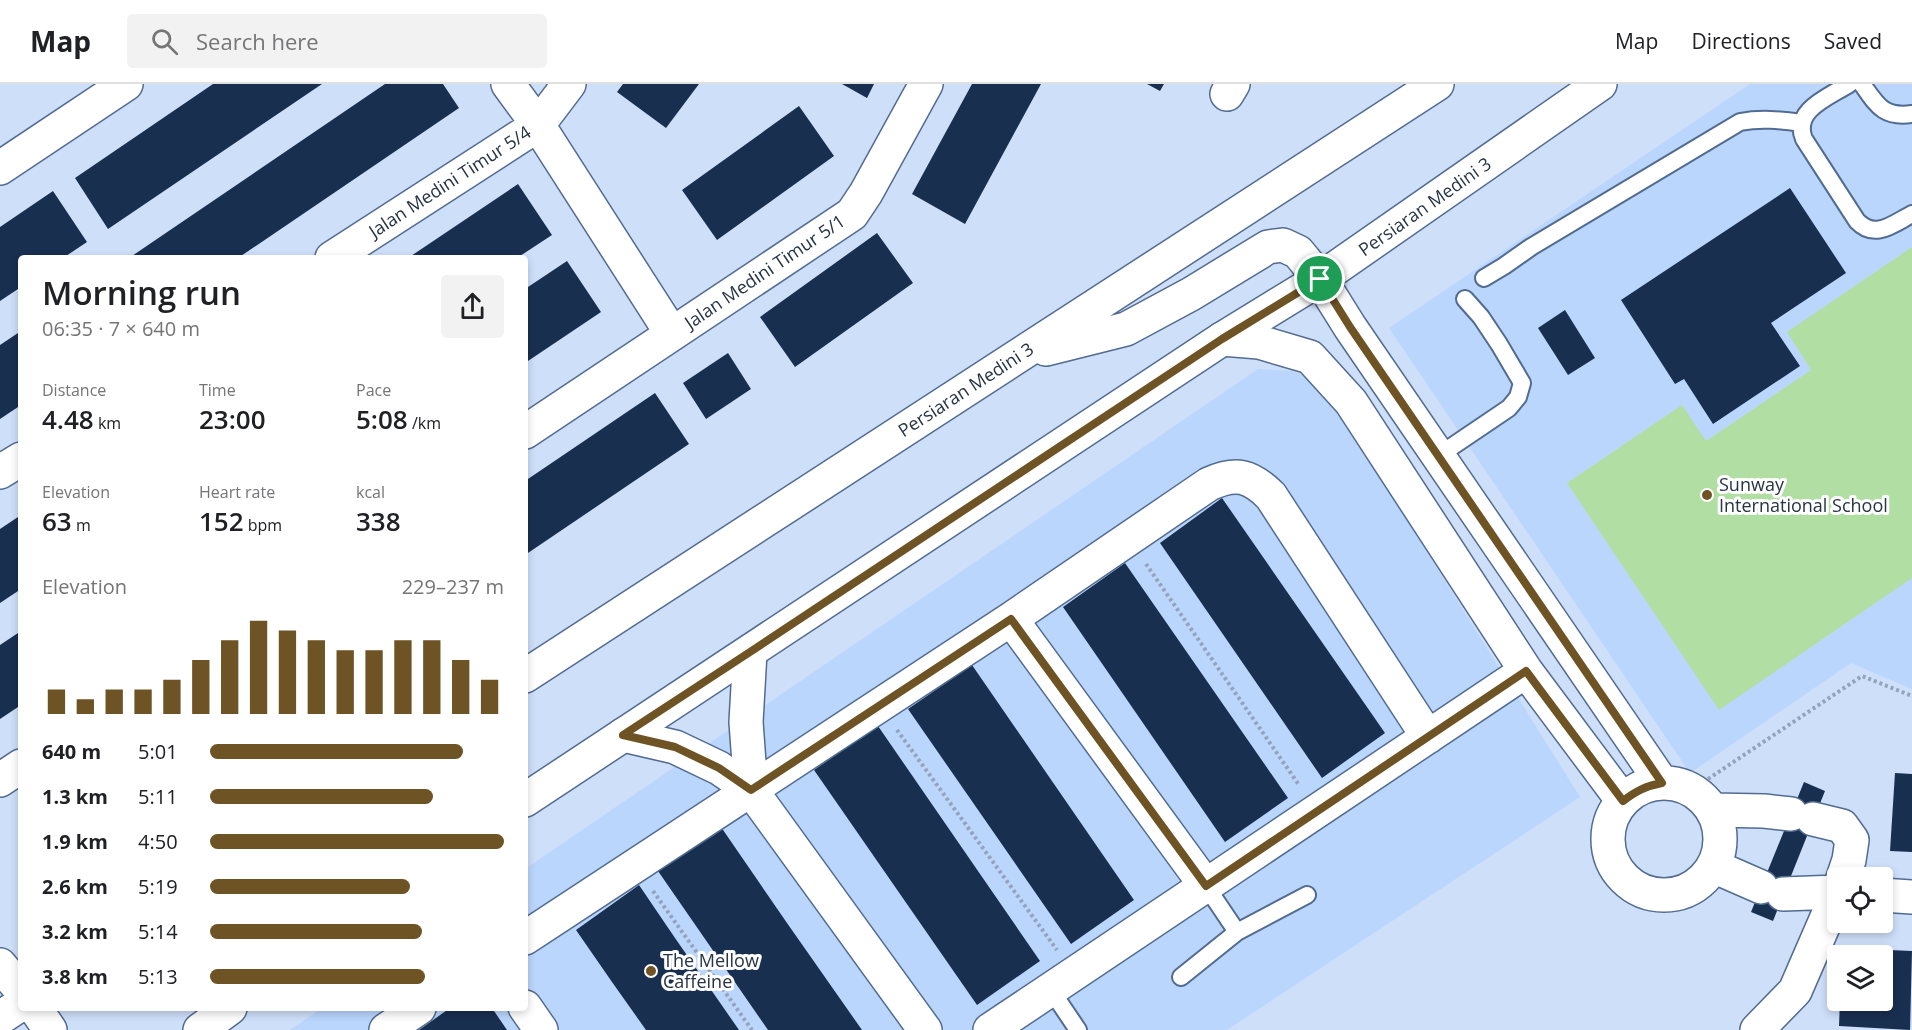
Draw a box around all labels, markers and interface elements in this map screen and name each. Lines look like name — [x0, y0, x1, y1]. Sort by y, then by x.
search box — [127, 14, 547, 68]
text: Map — [30, 22, 91, 60]
icon: search — [148, 25, 181, 58]
text: Search here — [196, 26, 319, 56]
text: Map — [1615, 27, 1658, 55]
text: Directions — [1691, 27, 1791, 55]
text: Saved — [1824, 27, 1882, 55]
street label: Jalan Medini Timur 5/4 — [362, 120, 535, 244]
street label: Persiaran Medini 3 — [1353, 151, 1496, 261]
street label: Jalan Medini Timur 5/1 — [678, 208, 849, 335]
pin — [1294, 253, 1345, 304]
icon: arrive — [1303, 262, 1336, 295]
text: Morning run — [42, 270, 241, 315]
button: share — [441, 275, 504, 338]
text: 06:35 · 7 × 640 m — [42, 315, 200, 342]
street label: Persiaran Medini 3 — [893, 336, 1038, 442]
text: Distance — [42, 379, 106, 401]
text: Time — [199, 379, 236, 401]
text: Pace — [356, 379, 391, 401]
text: 4.48 — [42, 401, 94, 437]
text: 23:00 — [199, 401, 266, 437]
text: 5:08 — [356, 401, 408, 437]
text: km — [94, 412, 121, 434]
text: /km — [408, 412, 441, 434]
place label: Sunway International School — [1719, 472, 1888, 517]
text: Elevation — [42, 481, 110, 503]
text: Heart rate — [199, 481, 275, 503]
text: kcal — [356, 481, 385, 503]
marker: Sunway International School — [1700, 488, 1714, 502]
text: 63 — [42, 503, 72, 539]
text: 152 — [199, 503, 244, 539]
text: 338 — [356, 503, 401, 539]
text: m — [72, 514, 91, 536]
text: bpm — [244, 514, 282, 536]
text: Elevation — [42, 573, 127, 600]
text: 229–237 m — [402, 573, 504, 600]
text: 640 m — [42, 738, 101, 765]
text: 5:01 — [138, 738, 178, 765]
text: 1.3 km — [42, 783, 108, 810]
text: 5:11 — [138, 783, 178, 810]
text: 1.9 km — [42, 828, 108, 855]
text: 4:50 — [138, 828, 178, 855]
map controls — [1827, 867, 1893, 1011]
button: locate — [1827, 867, 1893, 933]
text: 2.6 km — [42, 873, 108, 900]
text: 5:19 — [138, 873, 178, 900]
text: 3.2 km — [42, 918, 108, 945]
text: 5:14 — [138, 918, 178, 945]
button: layers — [1827, 945, 1893, 1011]
place label: The Mellow Caffeine — [663, 948, 759, 993]
text: 3.8 km — [42, 963, 108, 990]
text: 5:13 — [138, 963, 178, 990]
marker: The Mellow Caffeine — [644, 964, 658, 978]

